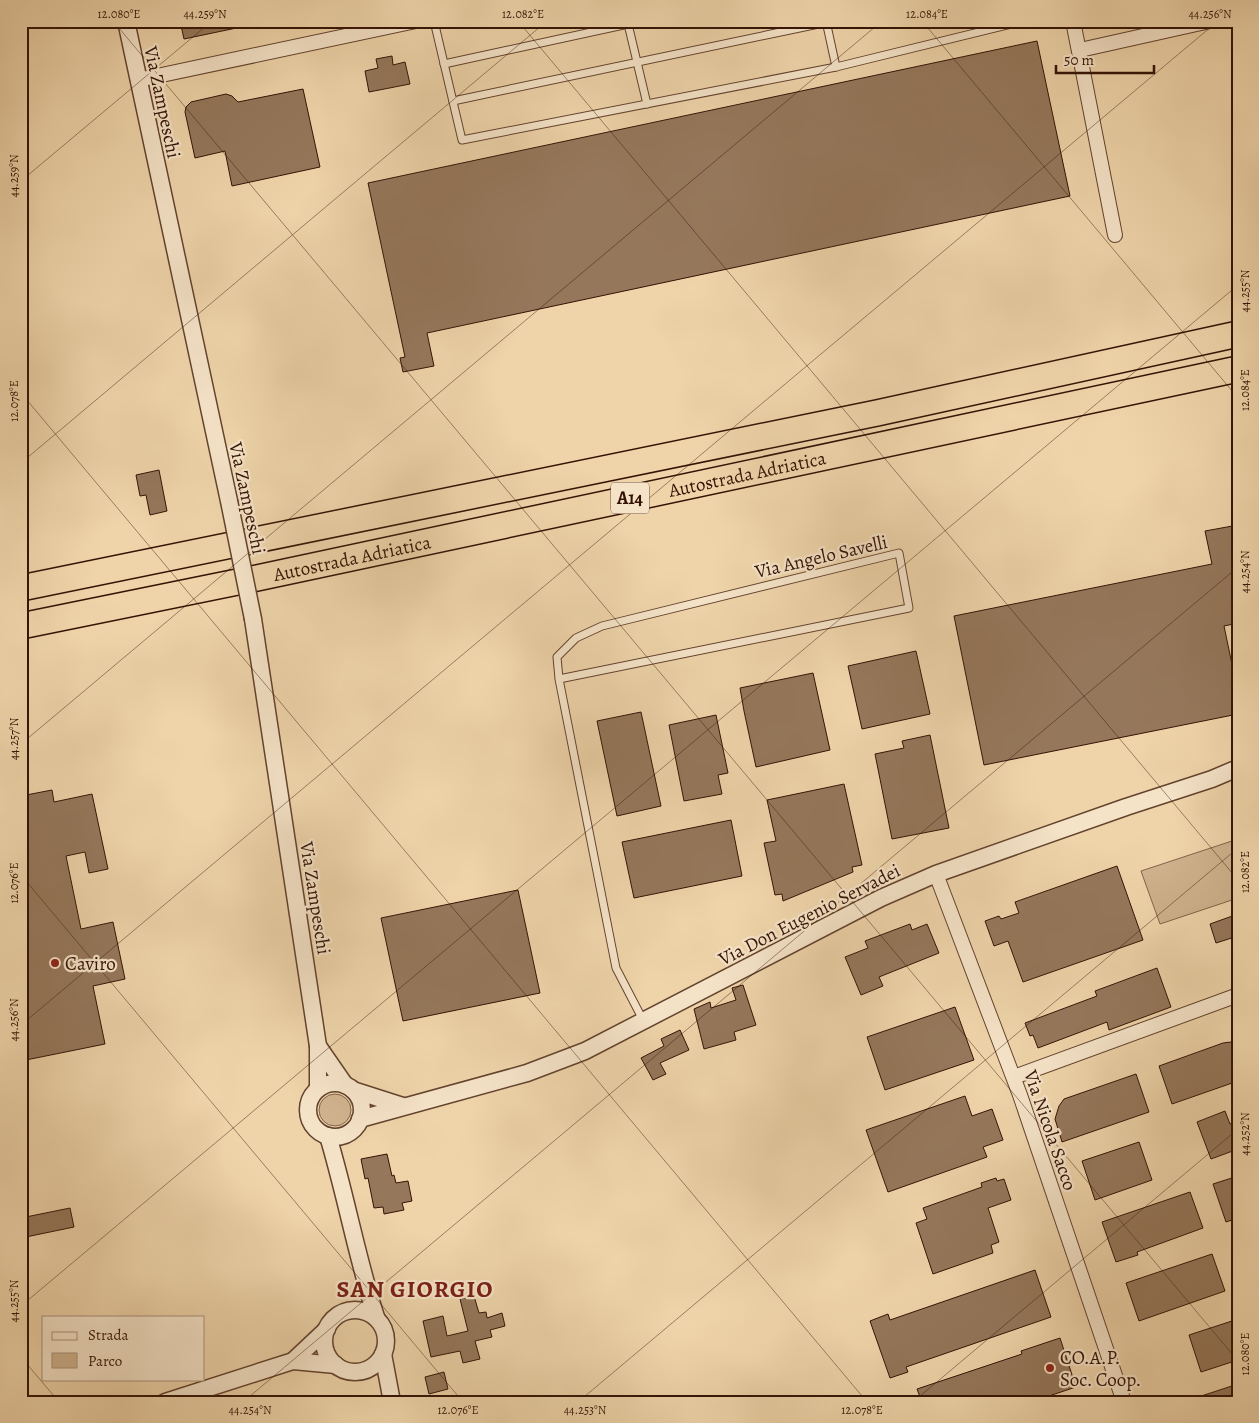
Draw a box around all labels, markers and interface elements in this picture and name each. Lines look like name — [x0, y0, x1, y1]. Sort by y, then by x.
text: 12.080°E — [98, 6, 140, 22]
text: 44.259°N — [183, 6, 227, 22]
text: 12.082°E — [502, 6, 544, 22]
text: 12.084°E — [906, 6, 948, 22]
text: 44.256°N — [1188, 6, 1232, 22]
scale bar — [1056, 42, 1154, 74]
street label: Via Zampeschi — [137, 43, 187, 161]
text: 50 m — [1064, 50, 1094, 70]
text: 44.259°N — [6, 154, 22, 198]
text: 44.255°N — [1237, 269, 1253, 312]
text: 12.084°E — [1237, 369, 1253, 411]
text: 12.078°E — [6, 380, 22, 422]
street label: Via Zampeschi — [222, 439, 272, 557]
street label: Autostrada Adriatica — [665, 445, 829, 504]
road number: A14 — [611, 482, 649, 514]
street label: Autostrada Adriatica — [270, 529, 434, 588]
street label: Via Angelo Savelli — [751, 529, 890, 585]
text: 44.254°N — [1237, 550, 1253, 594]
text: 44.257°N — [6, 717, 22, 760]
street label: Via Zampeschi — [293, 839, 337, 956]
text: 12.082°E — [1237, 851, 1253, 893]
street label: Via Don Eugenio Servadei — [713, 858, 905, 973]
text: 12.076°E — [6, 862, 22, 904]
place label: Caviro — [65, 951, 116, 977]
marker: Caviro — [49, 957, 61, 969]
text: 44.256°N — [6, 998, 22, 1042]
street label: Via Nicola Sacco — [1017, 1066, 1083, 1194]
text: 44.252°N — [1237, 1112, 1253, 1156]
district label: SAN GIORGIO — [336, 1273, 494, 1305]
text: 44.255°N — [6, 1279, 22, 1322]
legend — [42, 1316, 205, 1380]
text: Strada — [88, 1325, 129, 1345]
text: 12.080°E — [1237, 1333, 1253, 1375]
place label: CO.A.P. Soc. Coop. — [1060, 1345, 1141, 1393]
text: Parco — [88, 1351, 122, 1371]
marker: CO.A.P. Soc. Coop. — [1044, 1362, 1056, 1374]
text: 44.254°N — [228, 1402, 272, 1418]
text: 12.076°E — [437, 1402, 479, 1418]
text: 44.253°N — [564, 1402, 607, 1418]
text: 12.078°E — [841, 1402, 883, 1418]

